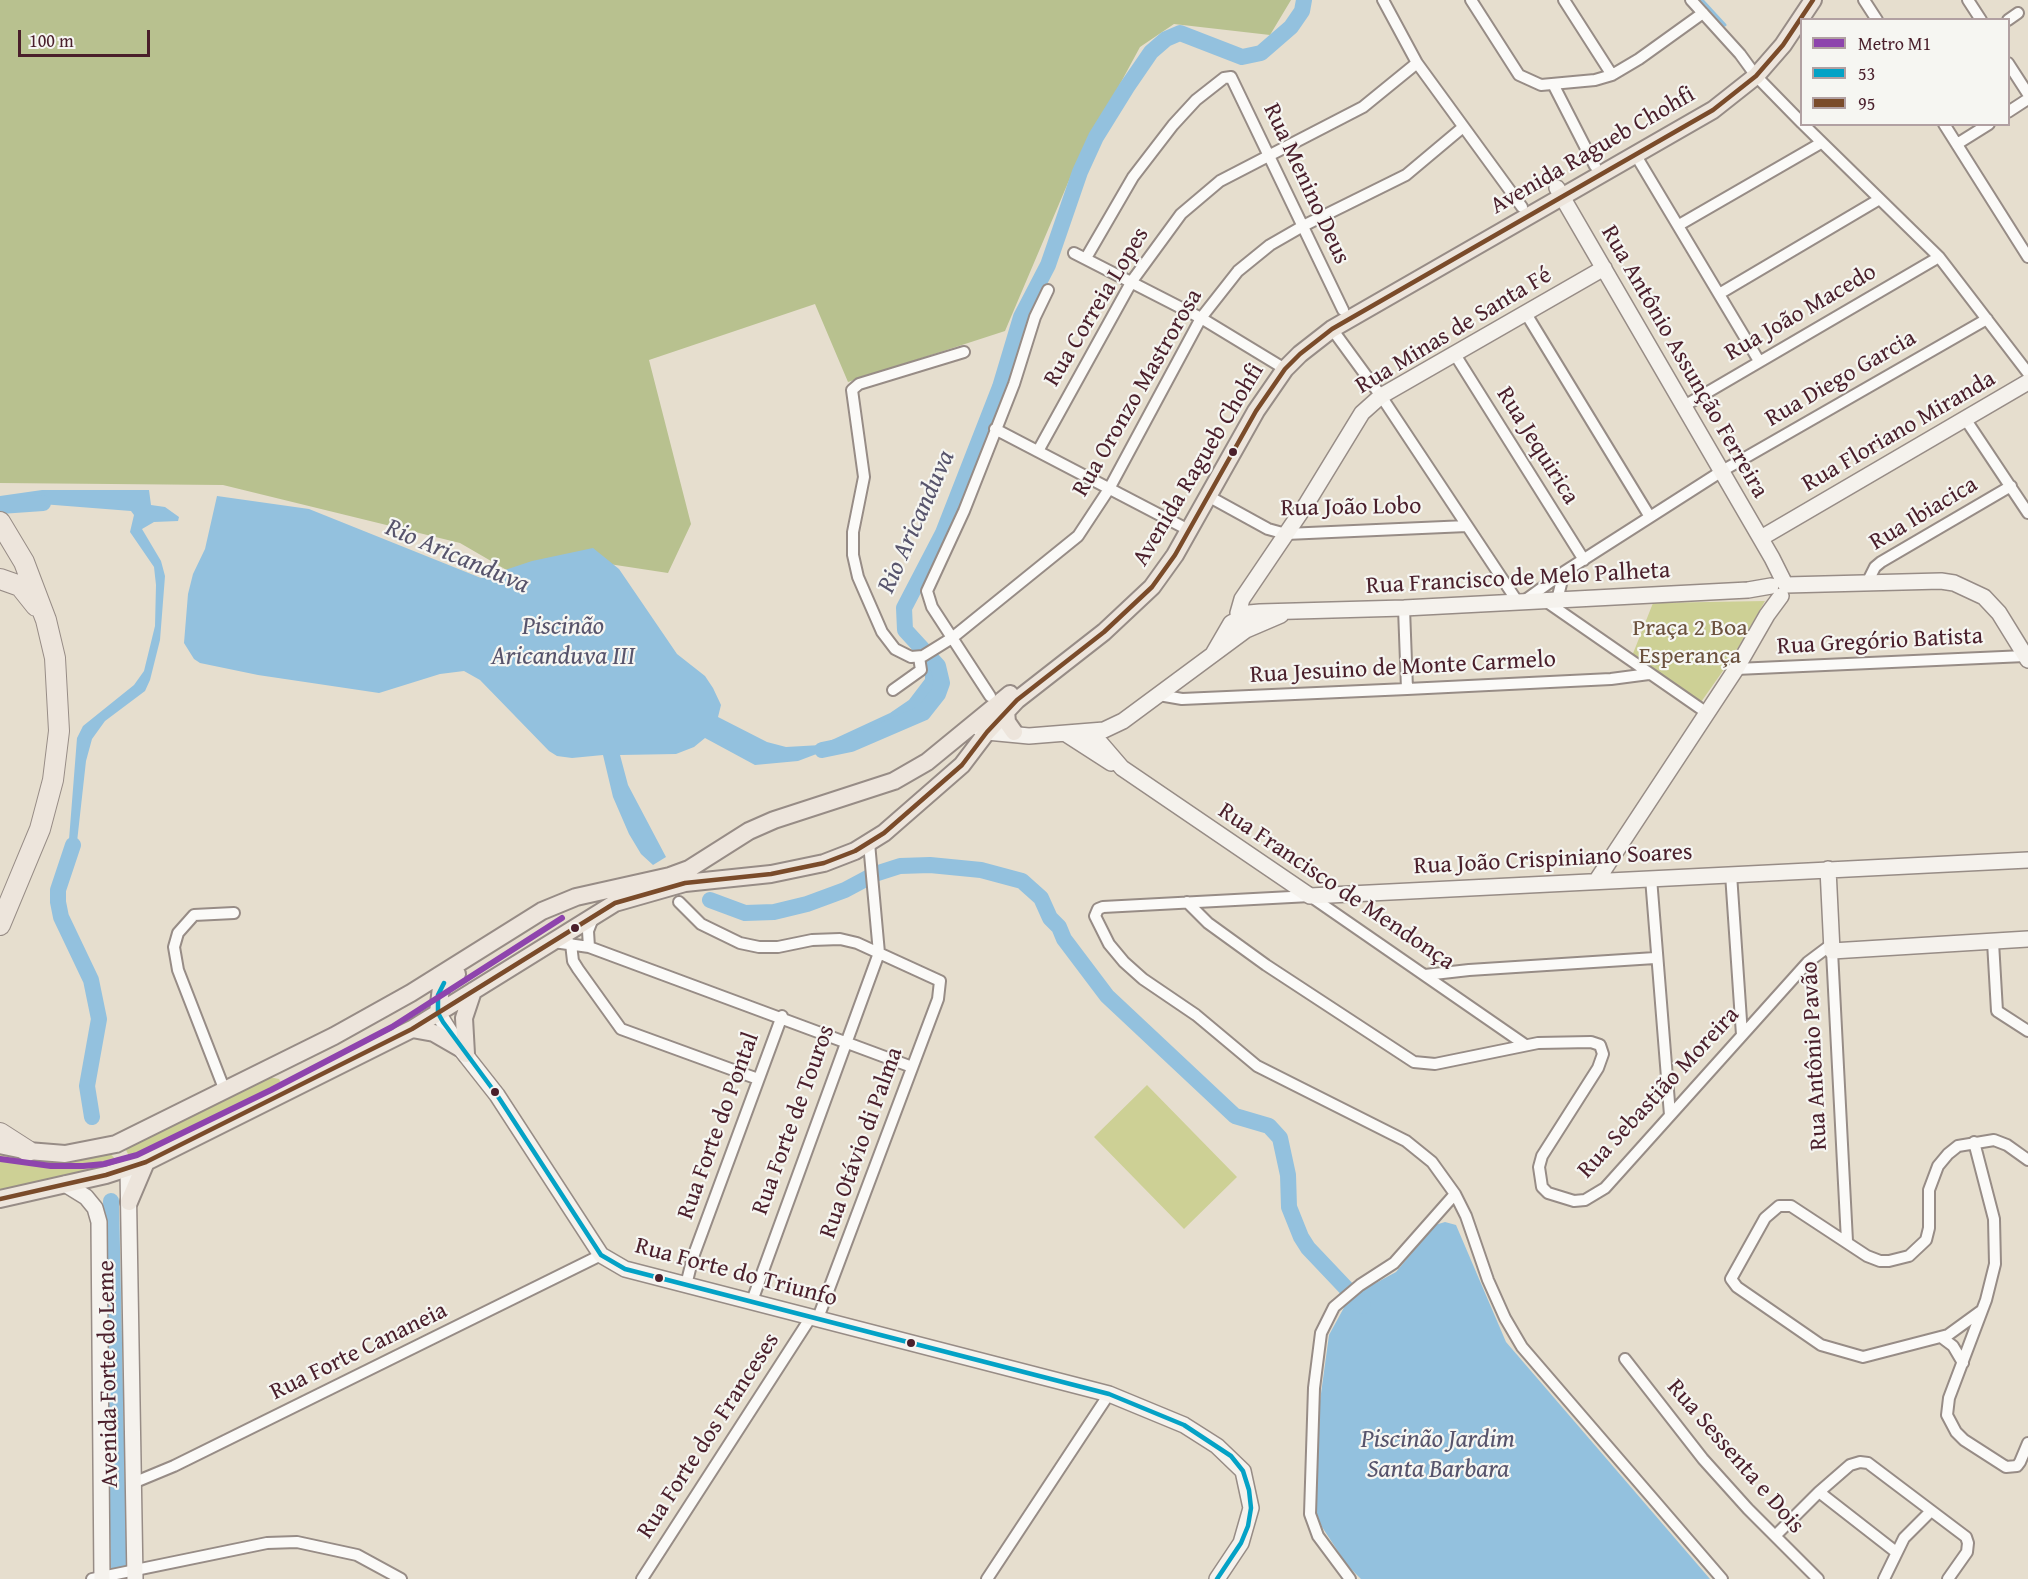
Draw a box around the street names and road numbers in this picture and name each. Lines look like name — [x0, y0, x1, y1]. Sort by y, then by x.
street label: Avenida Ragueb Chohfi — [1486, 81, 1700, 221]
street label: Rua Menino Deus — [1256, 99, 1356, 269]
street label: Rua Antônio Assunção Ferreira — [1594, 221, 1774, 503]
street label: Rua Correia Lopes — [1038, 222, 1156, 392]
street label: Rua João Macedo — [1720, 258, 1882, 368]
street label: Rua Minas de Santa Fé — [1351, 261, 1557, 401]
street label: Rua Oronzo Mastrorosa — [1067, 284, 1209, 502]
street label: Rua Diego Garcia — [1761, 324, 1921, 434]
street label: Avenida Ragueb Chohfi — [1127, 358, 1271, 572]
street label: Rua Floriano Miranda — [1797, 365, 2001, 499]
street label: Rua Jequirica — [1489, 382, 1585, 510]
street label: Rua Ibiacica — [1865, 471, 1983, 557]
street label: Rua João Lobo — [1280, 492, 1422, 524]
street label: Rua Francisco de Melo Palheta — [1365, 557, 1671, 601]
street label: Rua Gregório Batista — [1776, 622, 1984, 662]
street label: Rua Jesuino de Monte Carmelo — [1249, 646, 1557, 690]
street label: Rua Francisco de Mendonça — [1212, 797, 1460, 977]
street label: Rua João Crispiniano Soares — [1413, 838, 1693, 882]
street label: Rua Antônio Pavão — [1796, 961, 1834, 1151]
street label: Rua Sebastião Moreira — [1572, 1001, 1746, 1185]
street label: Rua Forte de Touros — [746, 1021, 842, 1219]
street label: Rua Forte do Pontal — [672, 1029, 766, 1223]
street label: Rua Otávio di Palma — [814, 1044, 910, 1242]
street label: Rua Forte do Triunfo — [632, 1232, 840, 1314]
street label: Avenida Forte do Leme — [93, 1260, 125, 1488]
street label: Rua Forte Cananeia — [266, 1297, 452, 1407]
street label: Rua Forte dos Franceses — [632, 1328, 786, 1544]
street label: Rua Sessenta e Dois — [1660, 1374, 1810, 1540]

